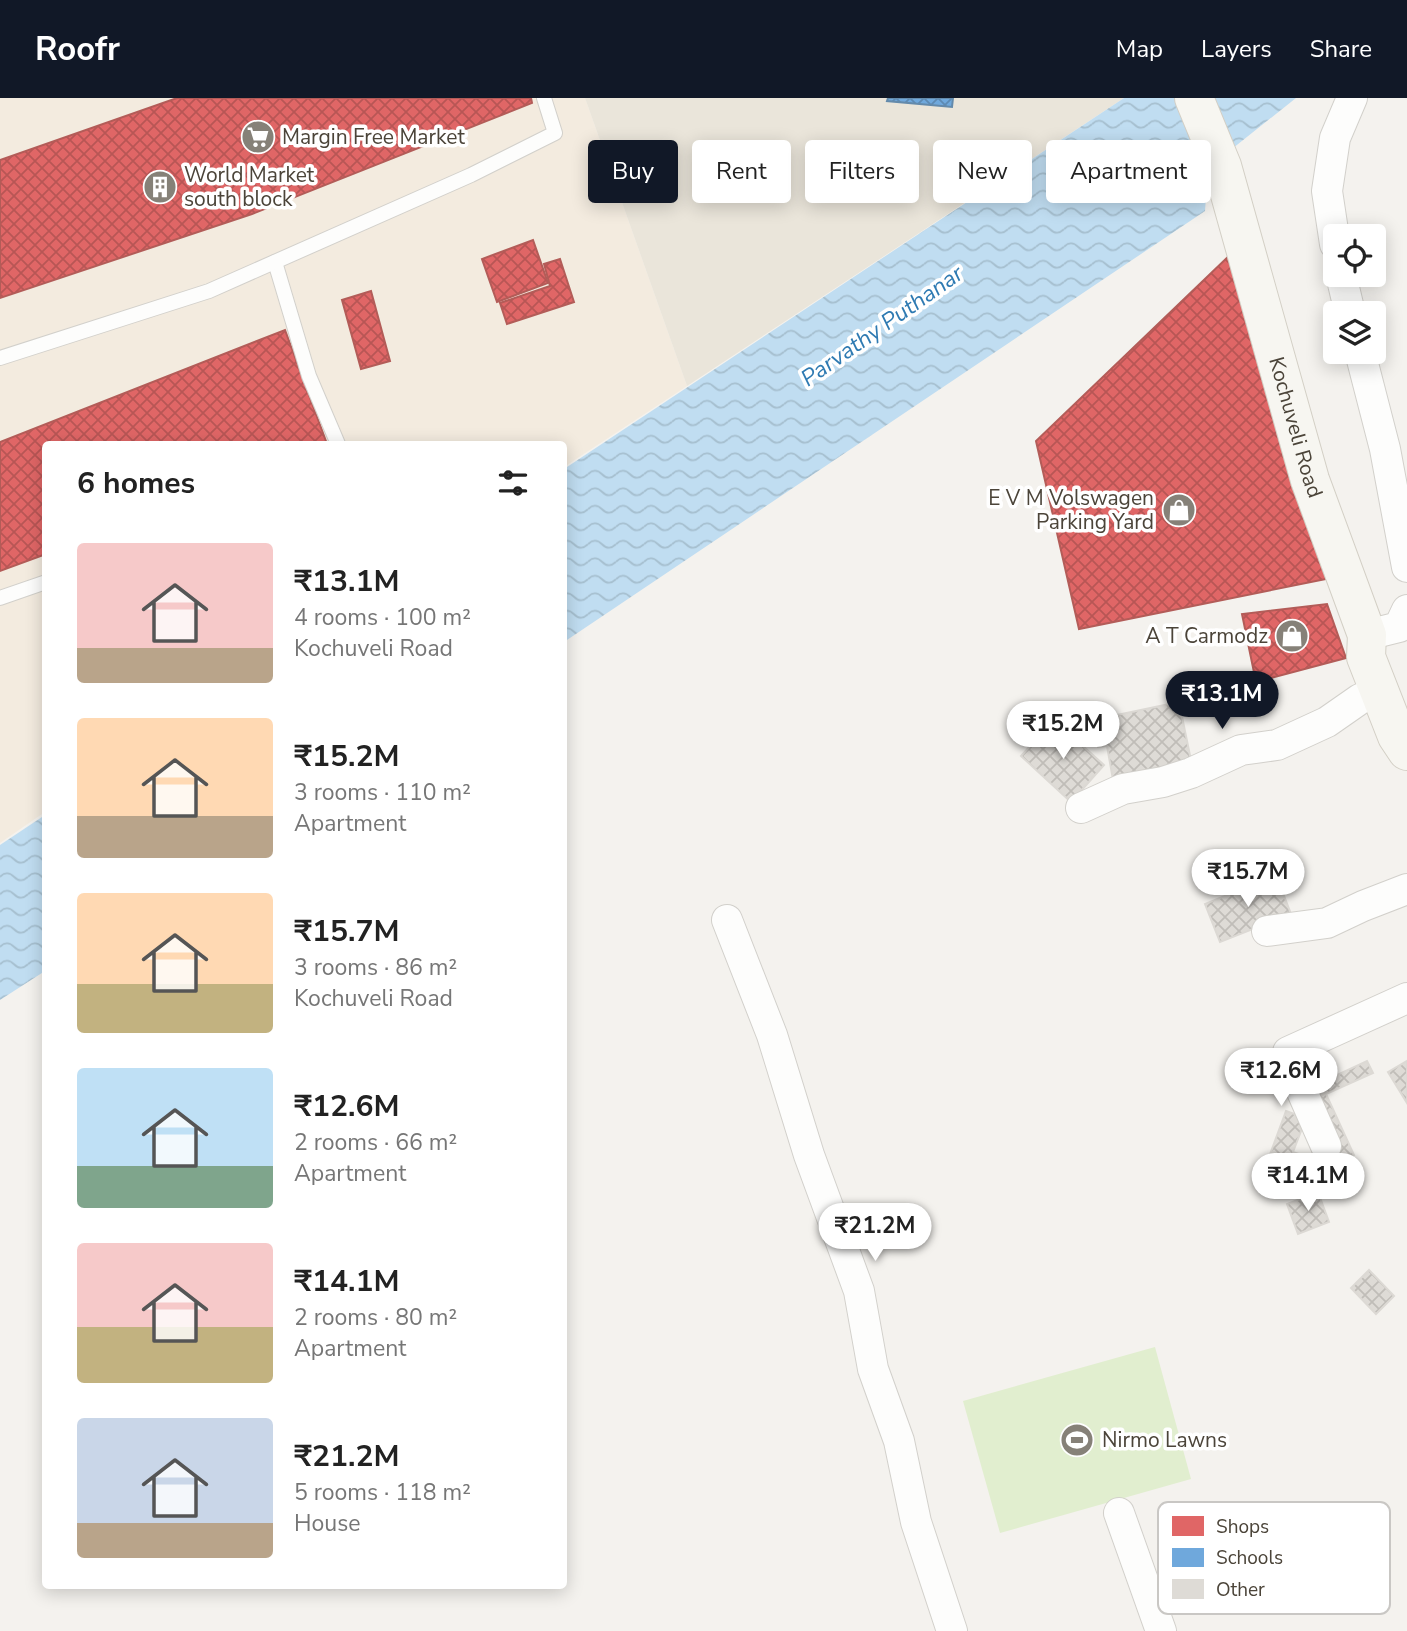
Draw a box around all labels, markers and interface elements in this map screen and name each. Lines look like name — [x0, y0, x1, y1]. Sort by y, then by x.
text: Roofr — [35, 27, 120, 72]
text: Map — [1116, 33, 1163, 65]
text: Layers — [1201, 33, 1272, 65]
text: Share — [1310, 33, 1372, 65]
supermarket icon: Margin Free Market — [239, 118, 277, 156]
place label: Margin Free Market — [282, 123, 465, 151]
chip: Buy — [588, 140, 678, 203]
chip: Rent — [692, 140, 791, 203]
chip: Filters — [805, 140, 919, 203]
chip: New — [933, 140, 1032, 203]
chip: Apartment — [1046, 140, 1211, 203]
place label: World Market south block — [184, 161, 315, 213]
building icon: World Market south block — [141, 168, 179, 206]
map controls — [1323, 224, 1386, 364]
button: locate — [1323, 224, 1386, 287]
water label: Parvathy Puthanar — [795, 258, 970, 394]
button: layers — [1323, 301, 1386, 364]
street label: Kochuveli Road — [1262, 354, 1329, 502]
text: 6 homes — [77, 463, 195, 504]
icon: filters — [494, 464, 532, 502]
place label: E V M Volswagen Parking Yard — [988, 484, 1154, 536]
shop icon: E V M Volswagen Parking Yard — [1160, 491, 1198, 529]
text: ₹13.1M — [294, 561, 399, 602]
icon: home — [133, 571, 217, 655]
text: 4 rooms · 100 m² — [294, 602, 471, 633]
shop icon: A T Carmodz — [1273, 617, 1311, 655]
place label: A T Carmodz — [1145, 622, 1268, 650]
text: Kochuveli Road — [294, 633, 453, 664]
pin: ₹13.1M — [1165, 672, 1279, 731]
text: ₹13.1M — [1182, 678, 1262, 709]
pin: ₹15.2M — [1006, 702, 1120, 761]
text: ₹15.2M — [1023, 708, 1103, 739]
text: ₹15.2M — [294, 736, 399, 777]
icon: home — [133, 746, 217, 830]
text: 3 rooms · 110 m² — [294, 777, 471, 808]
text: Apartment — [294, 808, 406, 839]
pin: ₹15.7M — [1191, 850, 1305, 909]
text: ₹15.7M — [1208, 856, 1288, 887]
text: ₹15.7M — [294, 911, 399, 952]
icon: home — [133, 921, 217, 1005]
text: 3 rooms · 86 m² — [294, 952, 457, 983]
text: Kochuveli Road — [294, 983, 453, 1014]
pin: ₹12.6M — [1224, 1048, 1338, 1108]
text: ₹12.6M — [1241, 1055, 1321, 1086]
text: ₹12.6M — [294, 1086, 399, 1127]
icon: home — [133, 1096, 217, 1180]
text: 2 rooms · 66 m² — [294, 1127, 457, 1158]
pin: ₹14.1M — [1251, 1154, 1365, 1213]
text: Apartment — [294, 1158, 406, 1189]
text: ₹14.1M — [1268, 1160, 1348, 1191]
pin: ₹21.2M — [818, 1204, 932, 1263]
text: ₹21.2M — [835, 1210, 915, 1241]
text: ₹14.1M — [294, 1261, 399, 1302]
icon: home — [133, 1271, 217, 1355]
text: 2 rooms · 80 m² — [294, 1302, 457, 1333]
text: Apartment — [294, 1333, 406, 1364]
sports icon: Nirmo Lawns — [1058, 1421, 1096, 1459]
place label: Nirmo Lawns — [1102, 1426, 1227, 1454]
text: ₹21.2M — [294, 1436, 399, 1477]
icon: home — [133, 1446, 217, 1530]
text: 5 rooms · 118 m² — [294, 1477, 471, 1508]
legend — [1158, 1502, 1390, 1614]
text: House — [294, 1508, 361, 1539]
text: Shops — [1216, 1514, 1269, 1540]
text: Schools — [1216, 1545, 1283, 1571]
text: Other — [1216, 1577, 1265, 1603]

